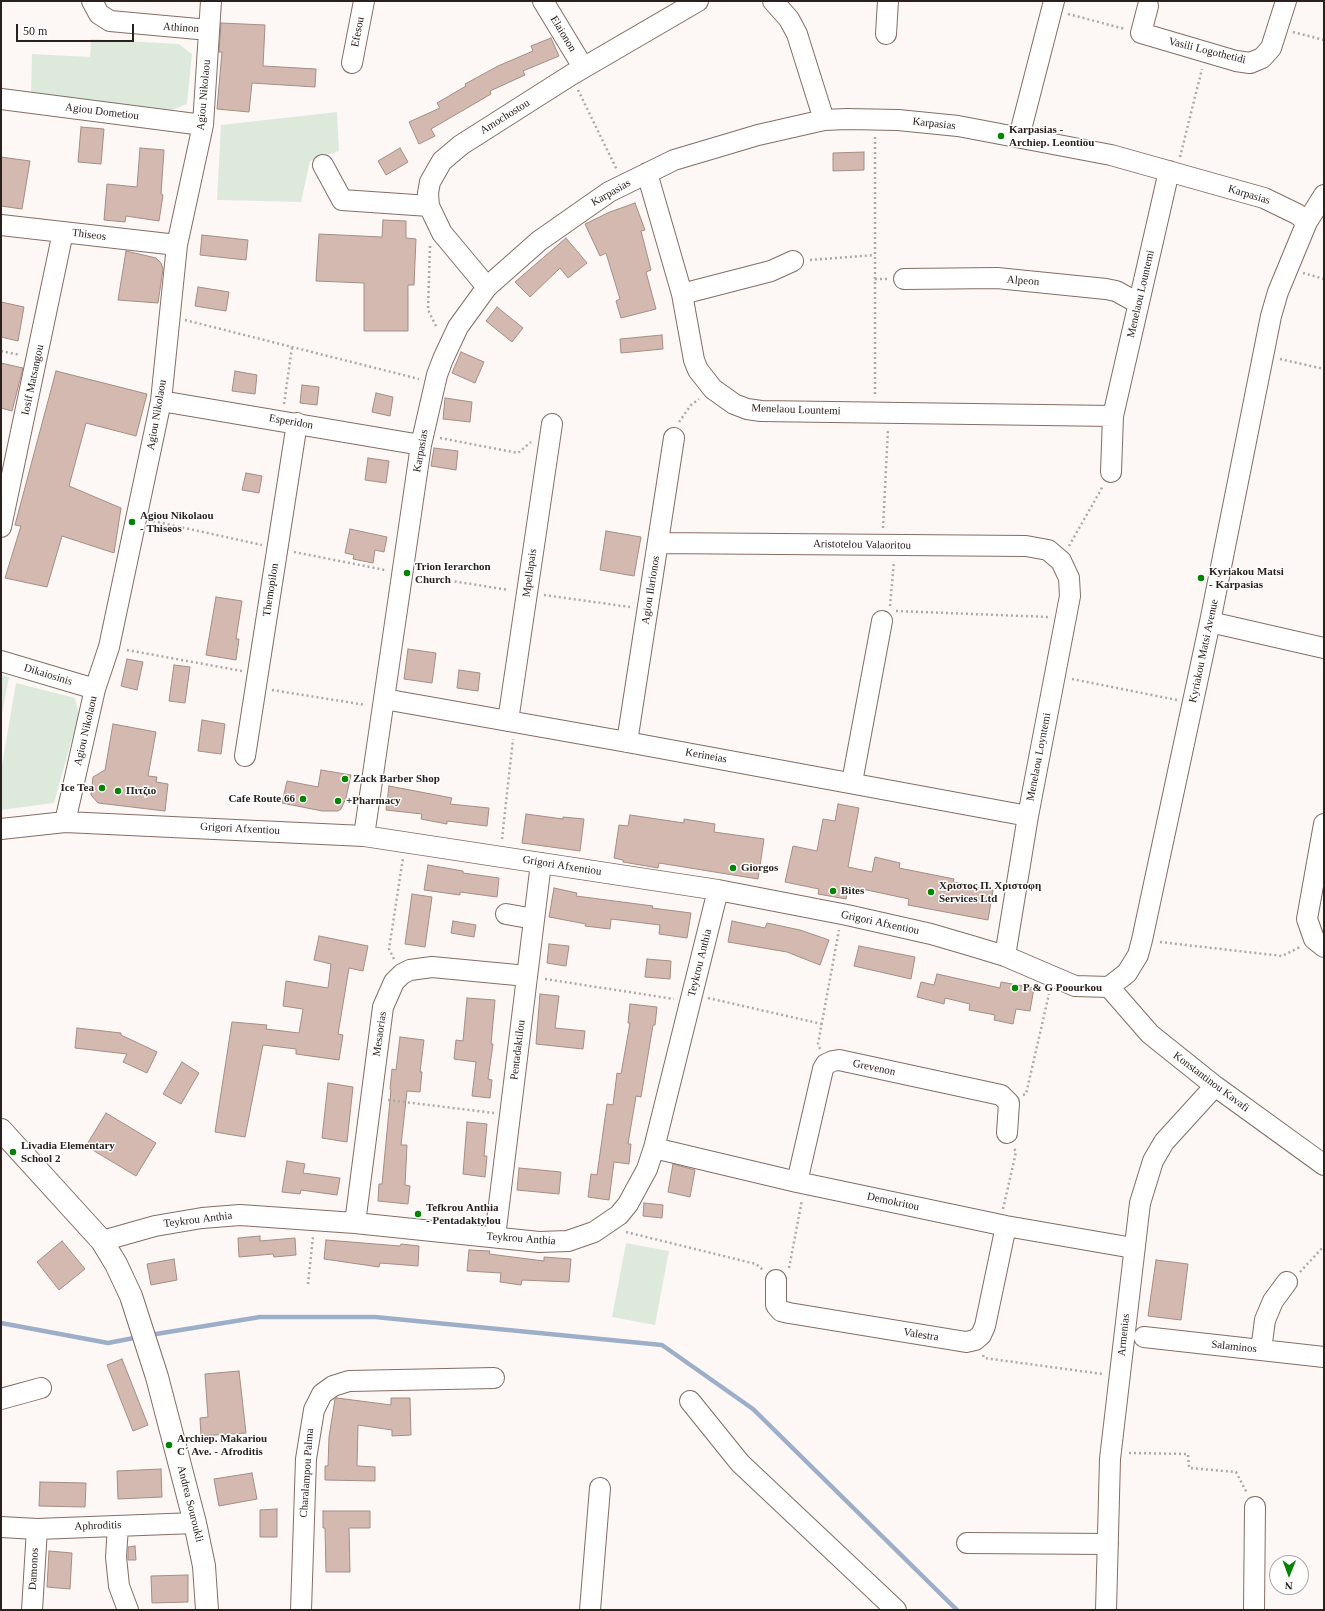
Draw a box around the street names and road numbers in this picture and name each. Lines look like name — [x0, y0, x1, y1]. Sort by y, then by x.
street label: Elaionon — [547, 14, 579, 54]
street label: Efesou — [349, 16, 367, 48]
street label: Athinon — [163, 20, 199, 36]
street label: Vasili Logothetidi — [1167, 35, 1247, 67]
street label: Agiou Nikolaou — [194, 59, 214, 131]
street label: Amochostou — [478, 97, 532, 137]
street label: Agiou Dometiou — [64, 101, 140, 123]
street label: Karpasias — [912, 115, 956, 133]
street label: Karpasias — [589, 176, 633, 210]
street label: Karpasias — [1226, 182, 1272, 208]
street label: Thiseos — [71, 226, 107, 244]
street label: Menelaou Lountemi — [1125, 249, 1157, 339]
street label: Alpeon — [1006, 273, 1040, 289]
street label: Iosif Matsangou — [19, 344, 47, 416]
street label: Agiou Nikolaou — [144, 379, 170, 451]
street label: Menelaou Lountemi — [751, 402, 841, 418]
street label: Esperidon — [268, 412, 314, 432]
street label: Karpasias — [411, 428, 431, 474]
street label: Aristotelou Valaoritou — [813, 538, 911, 552]
street label: Mpellapais — [520, 548, 540, 598]
street label: Agiou Ilarionos — [639, 555, 663, 625]
street label: Themopilon — [260, 562, 282, 618]
street label: Kyriakou Matsi Avenue — [1187, 598, 1221, 704]
street label: Dikaiosinis — [22, 661, 74, 689]
street label: Agiou Nikolaou — [72, 695, 100, 767]
street label: Menelaou Loyntemi — [1024, 712, 1054, 802]
street label: Kerineias — [684, 746, 728, 766]
street label: Grigori Afxentiou — [200, 820, 280, 838]
street label: Grigori Afxentiou — [522, 853, 602, 879]
street label: Grigori Afxentiou — [840, 908, 920, 938]
street label: Teykrou Anthia — [685, 928, 715, 998]
street label: Mesaorias — [370, 1011, 390, 1057]
street label: Pentadaktilou — [508, 1019, 528, 1081]
street label: Konstantinou Kavafi — [1170, 1049, 1252, 1115]
street label: Grevenon — [851, 1057, 897, 1079]
street label: Demokritou — [866, 1190, 920, 1214]
street label: Teykrou Anthia — [163, 1209, 233, 1231]
street label: Teykrou Anthia — [486, 1230, 556, 1248]
street label: Armenias — [1115, 1313, 1133, 1357]
street label: Valestra — [902, 1326, 940, 1344]
street label: Salaminos — [1211, 1338, 1257, 1356]
street label: Charalampou Palma — [297, 1428, 317, 1518]
street label: Andrea Souroukli — [174, 1464, 206, 1544]
street label: Aphroditis — [74, 1519, 122, 1533]
street label: Damonos — [26, 1548, 42, 1590]

